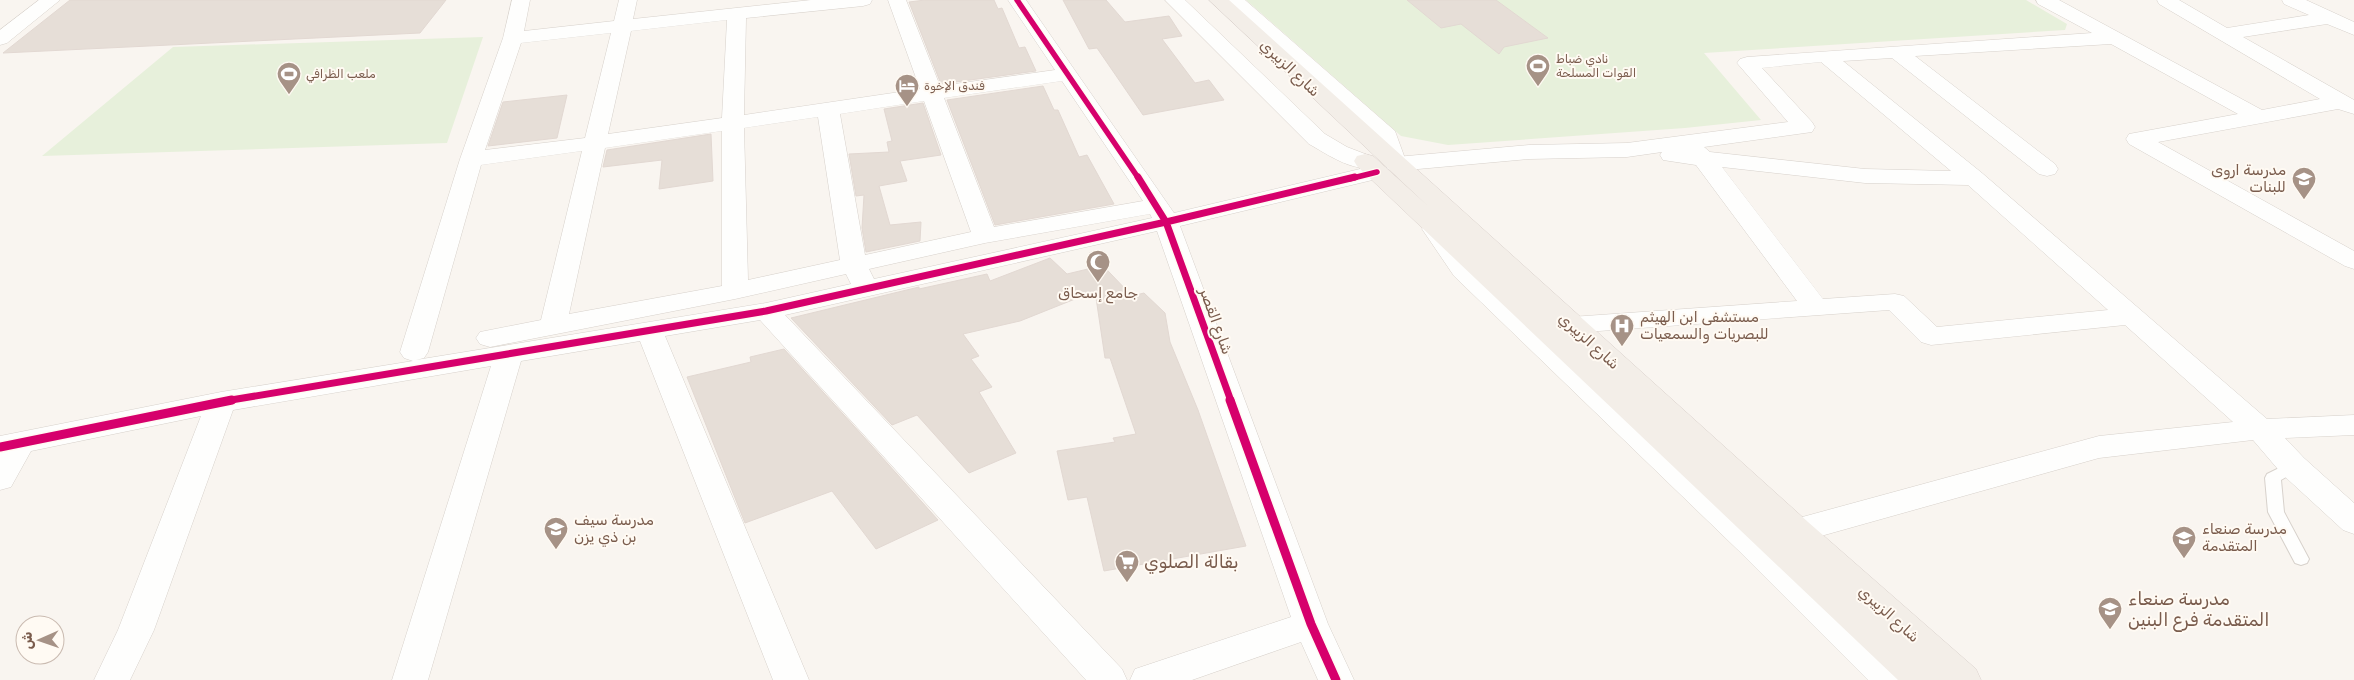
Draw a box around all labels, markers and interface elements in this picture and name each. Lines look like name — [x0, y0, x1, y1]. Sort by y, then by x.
street label: شارع الزبيري — [1255, 36, 1324, 102]
place label: نادي ضباط القوات المسلحة — [1556, 52, 1636, 81]
sports icon: نادي ضباط القوات المسلحة — [1525, 53, 1551, 87]
sports icon: ملعب الظرافي — [276, 61, 302, 95]
place label: ملعب الظرافي — [306, 67, 376, 83]
hotel icon: فندق الإخوة — [894, 73, 920, 107]
place label: فندق الإخوة — [924, 79, 985, 94]
place label: مدرسة اروى للبنات — [2211, 161, 2286, 196]
school or university icon: مدرسة اروى للبنات — [2291, 166, 2317, 200]
mosque icon: جامع إسحاق — [1085, 249, 1111, 283]
place label: جامع إسحاق — [1058, 284, 1138, 304]
street label: شارع القصر — [1193, 284, 1236, 358]
place label: مستشفى ابن الهيثم للبصريات والسمعيات — [1640, 308, 1769, 344]
street label: شارع الزبيري — [1554, 309, 1623, 374]
hospital icon: مستشفى ابن الهيثم للبصريات والسمعيات — [1609, 313, 1635, 347]
place label: مدرسة سيف بن ذي يزن — [574, 511, 654, 547]
school or university icon: مدرسة سيف بن ذي يزن — [543, 516, 569, 550]
place label: مدرسة صنعاء المتقدمة — [2202, 520, 2287, 555]
school or university icon: مدرسة صنعاء المتقدمة — [2171, 525, 2197, 559]
supermarket icon: بقالة الصلوي — [1114, 549, 1140, 583]
place label: بقالة الصلوي — [1144, 551, 1239, 574]
street label: شارع الزبيري — [1854, 582, 1923, 647]
place label: مدرسة صنعاء المتقدمة فرع البنين — [2128, 588, 2270, 632]
school or university icon: مدرسة صنعاء المتقدمة فرع البنين — [2097, 596, 2123, 630]
north arrow — [15, 615, 65, 665]
text: ش — [19, 631, 36, 650]

